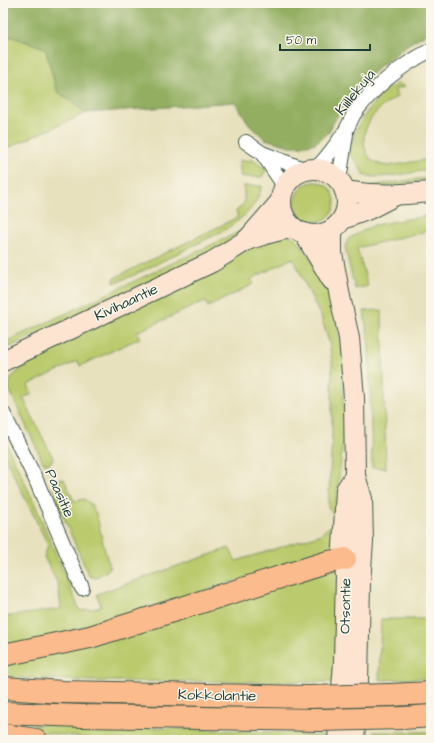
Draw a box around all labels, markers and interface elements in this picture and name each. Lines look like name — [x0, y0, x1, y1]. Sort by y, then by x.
scale bar — [280, 26, 370, 52]
text: 50 m — [286, 32, 317, 49]
street label: Kiillekuja — [330, 65, 381, 120]
street label: Kivihaantie — [91, 279, 161, 326]
street label: Paasitie — [40, 466, 80, 521]
street label: Otsontie — [335, 578, 356, 634]
street label: Kokkolantie — [178, 684, 256, 707]

